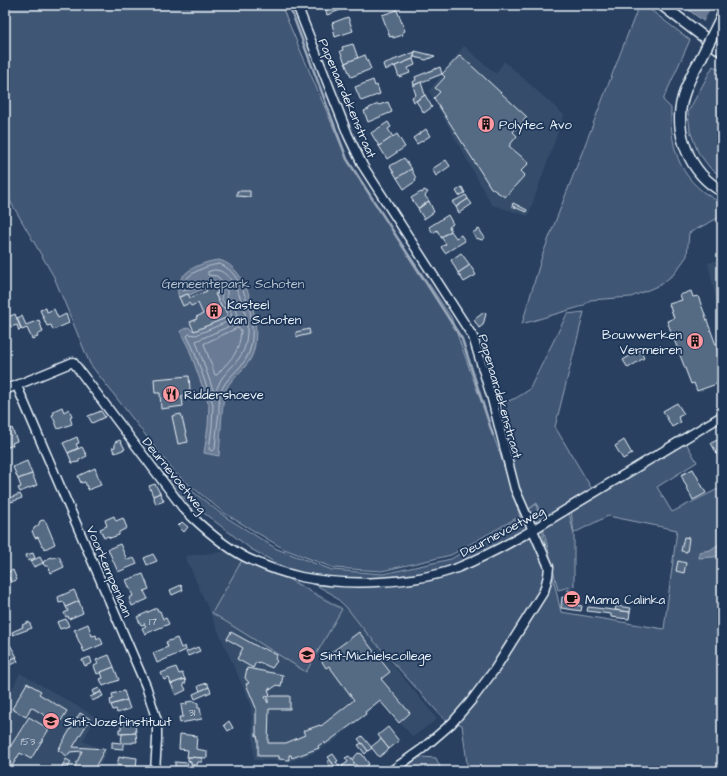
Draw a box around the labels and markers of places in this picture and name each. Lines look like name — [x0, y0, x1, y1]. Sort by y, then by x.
building icon: Polytec Avo — [476, 114, 496, 134]
place label: Polytec Avo — [499, 116, 573, 135]
place label: Kasteel van Schoten — [227, 296, 302, 329]
building icon: Kasteel van Schoten — [204, 301, 224, 321]
place label: Bouwwerken Vermeiren — [602, 326, 682, 359]
building icon: Bouwwerken Vermeiren — [685, 331, 705, 351]
restaurant icon: Riddershoeve — [161, 384, 181, 404]
place label: Riddershoeve — [184, 386, 264, 404]
cafe icon: Mama Calinka — [562, 589, 582, 609]
place label: Mama Calinka — [585, 591, 666, 609]
school or university icon: Sint-Michielscollege — [297, 645, 317, 665]
place label: Sint-Michielscollege — [320, 647, 431, 666]
school or university icon: Sint-Jozefinstituut — [41, 711, 61, 731]
place label: Sint-Jozefinstituut — [64, 713, 172, 731]

